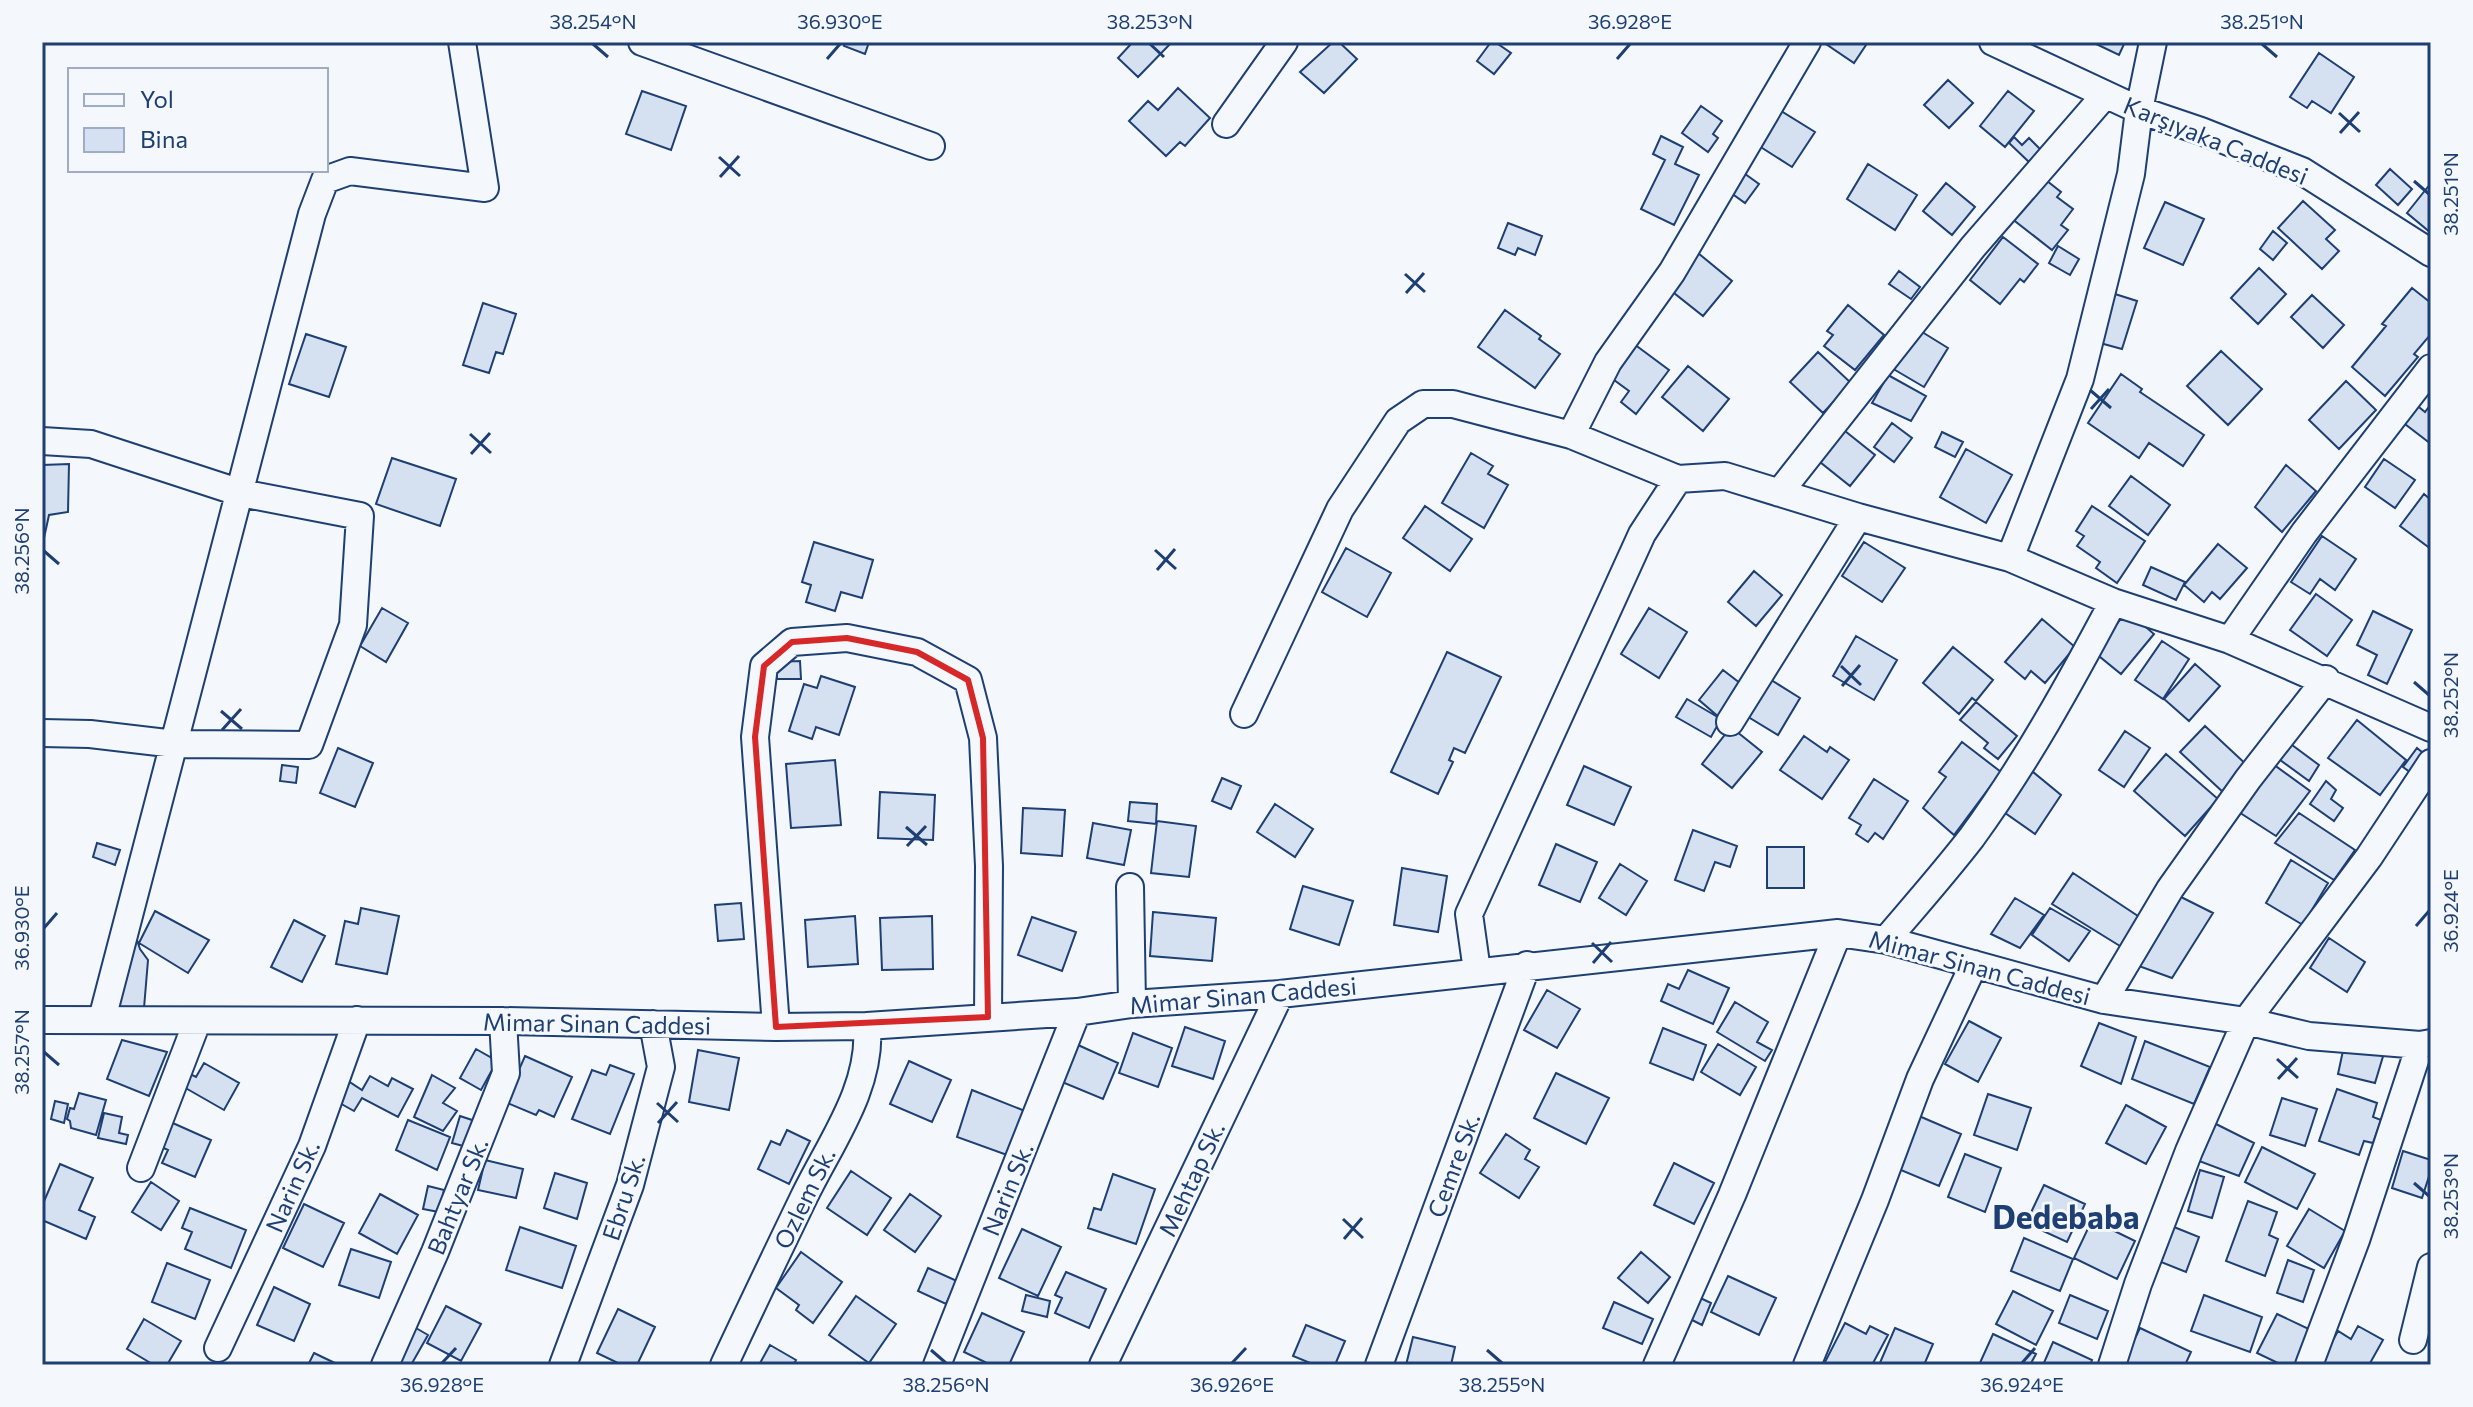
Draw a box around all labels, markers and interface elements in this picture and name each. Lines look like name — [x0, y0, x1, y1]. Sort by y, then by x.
text: 38.254°N — [550, 9, 636, 33]
text: 36.930°E — [797, 9, 883, 33]
text: 38.253°N — [1107, 9, 1193, 33]
text: 36.928°E — [1588, 9, 1672, 33]
text: 38.251°N — [2220, 9, 2304, 33]
legend — [68, 68, 328, 172]
text: Yol — [140, 84, 174, 113]
street label: Karşıyaka Caddesi — [2120, 90, 2312, 190]
text: Bina — [140, 124, 188, 153]
text: 38.251°N — [2438, 152, 2462, 236]
text: 38.256°N — [9, 507, 33, 595]
text: 38.252°N — [2438, 652, 2462, 738]
text: 36.924°E — [2438, 869, 2462, 953]
text: 36.930°E — [9, 885, 33, 971]
street label: Mimar Sinan Caddesi — [1866, 923, 2094, 1011]
street label: Mimar Sinan Caddesi — [1128, 971, 1358, 1019]
street label: Mimar Sinan Caddesi — [483, 1007, 711, 1039]
text: 38.257°N — [9, 1009, 33, 1095]
street label: Cemre Sk. — [1421, 1109, 1485, 1221]
street label: Mehtap Sk. — [1152, 1117, 1230, 1241]
street label: Bahtyar Sk. — [420, 1133, 494, 1259]
street label: Narin Sk. — [259, 1136, 325, 1236]
street label: Narin Sk. — [975, 1138, 1039, 1240]
street label: Ozlem Sk. — [767, 1143, 841, 1253]
street label: Ebru Sk. — [595, 1150, 651, 1244]
text: 38.253°N — [2438, 1153, 2462, 1239]
district label: Dedebaba — [1992, 1196, 2140, 1236]
text: 36.928°E — [400, 1372, 484, 1396]
text: 38.256°N — [902, 1372, 990, 1396]
text: 36.926°E — [1190, 1372, 1274, 1396]
text: 38.255°N — [1459, 1372, 1545, 1396]
text: 36.924°E — [1980, 1372, 2064, 1396]

